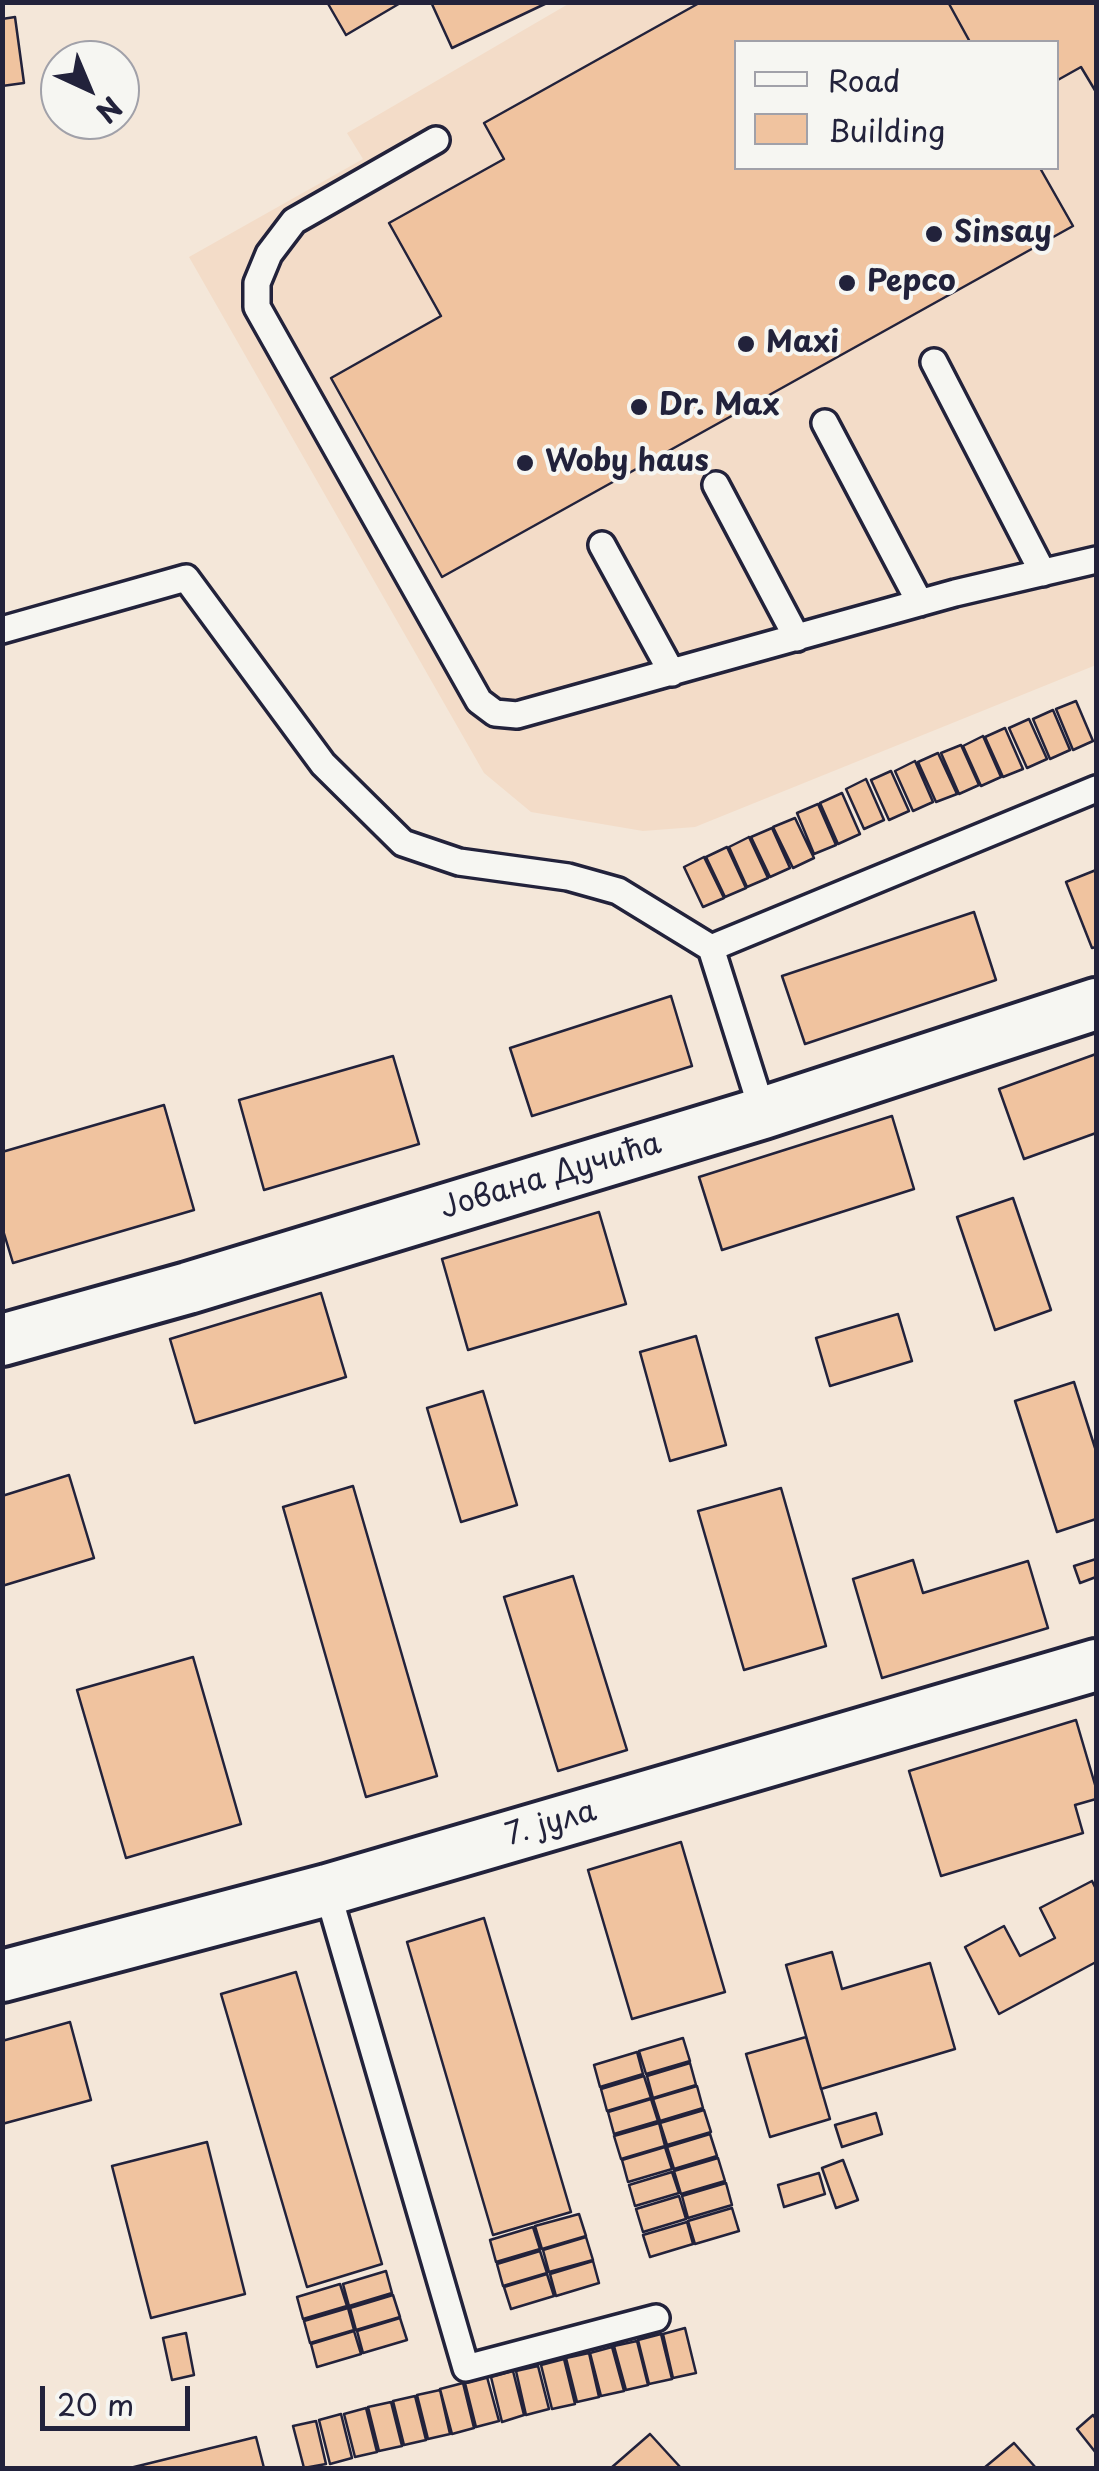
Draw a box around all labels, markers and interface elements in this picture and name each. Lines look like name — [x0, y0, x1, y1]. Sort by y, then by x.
north arrow — [40, 40, 140, 140]
legend — [734, 40, 1059, 170]
text: Road — [828, 57, 901, 102]
text: N — [87, 87, 133, 134]
text: Building — [828, 107, 945, 152]
place label: Sinsay — [954, 216, 1052, 252]
marker: Sinsay — [923, 223, 945, 245]
place label: Pepco — [867, 265, 956, 301]
marker: Pepco — [836, 272, 858, 294]
place label: Maxi — [766, 326, 839, 362]
marker: Maxi — [735, 333, 757, 355]
place label: Dr. Max — [659, 389, 779, 425]
marker: Dr. Max — [628, 396, 650, 418]
place label: Woby haus — [545, 445, 709, 481]
marker: Woby haus — [514, 452, 536, 474]
street label: Јована Дучића — [436, 1126, 666, 1228]
street label: 7. јула — [501, 1794, 601, 1854]
scale bar — [45, 2366, 195, 2428]
text: 20 m — [57, 2381, 134, 2426]

